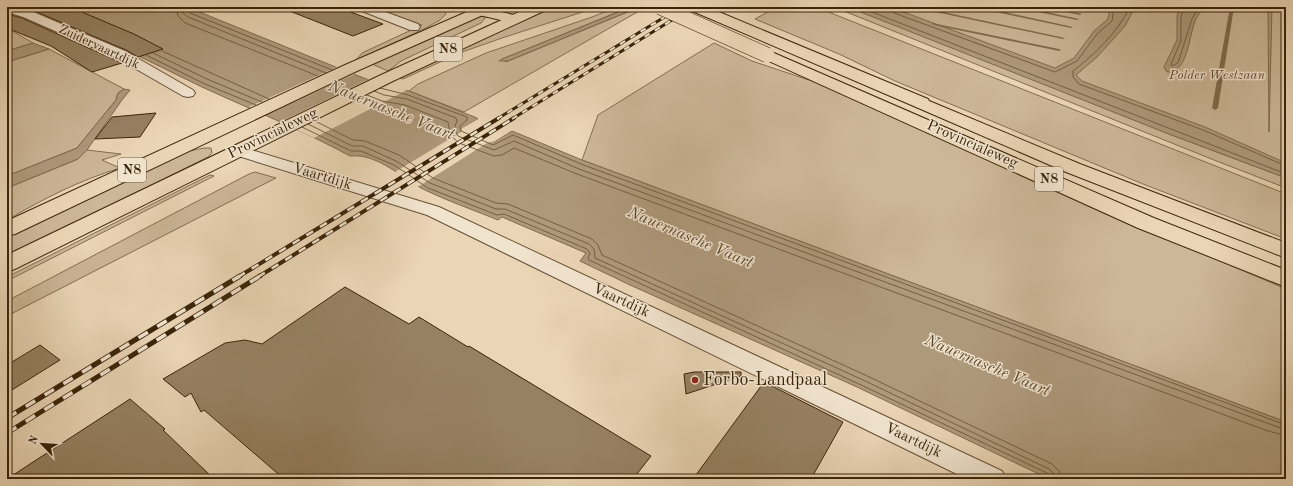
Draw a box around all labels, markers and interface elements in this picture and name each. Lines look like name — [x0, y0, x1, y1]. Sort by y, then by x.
street label: Zuidervaartdijk — [57, 23, 142, 71]
road number: N8 — [434, 37, 462, 61]
park label: Polder Westzaan — [1168, 69, 1265, 82]
water label: Nauernasche Vaart — [325, 78, 457, 144]
street label: Provincialeweg — [226, 106, 320, 162]
street label: Provincialeweg — [924, 118, 1020, 172]
road number: N8 — [118, 158, 146, 182]
street label: Vaartdijk — [291, 161, 354, 193]
road number: N8 — [1035, 167, 1063, 191]
water label: Nauernasche Vaart — [624, 204, 756, 272]
street label: Vaartdijk — [590, 281, 652, 321]
water label: Nauernasche Vaart — [921, 332, 1053, 400]
place label: Forbo-Landpaal — [703, 371, 827, 389]
marker: Forbo-Landpaal — [690, 375, 700, 385]
street label: Vaartdijk — [882, 421, 944, 461]
north arrow — [22, 424, 62, 464]
text: N — [28, 434, 41, 447]

